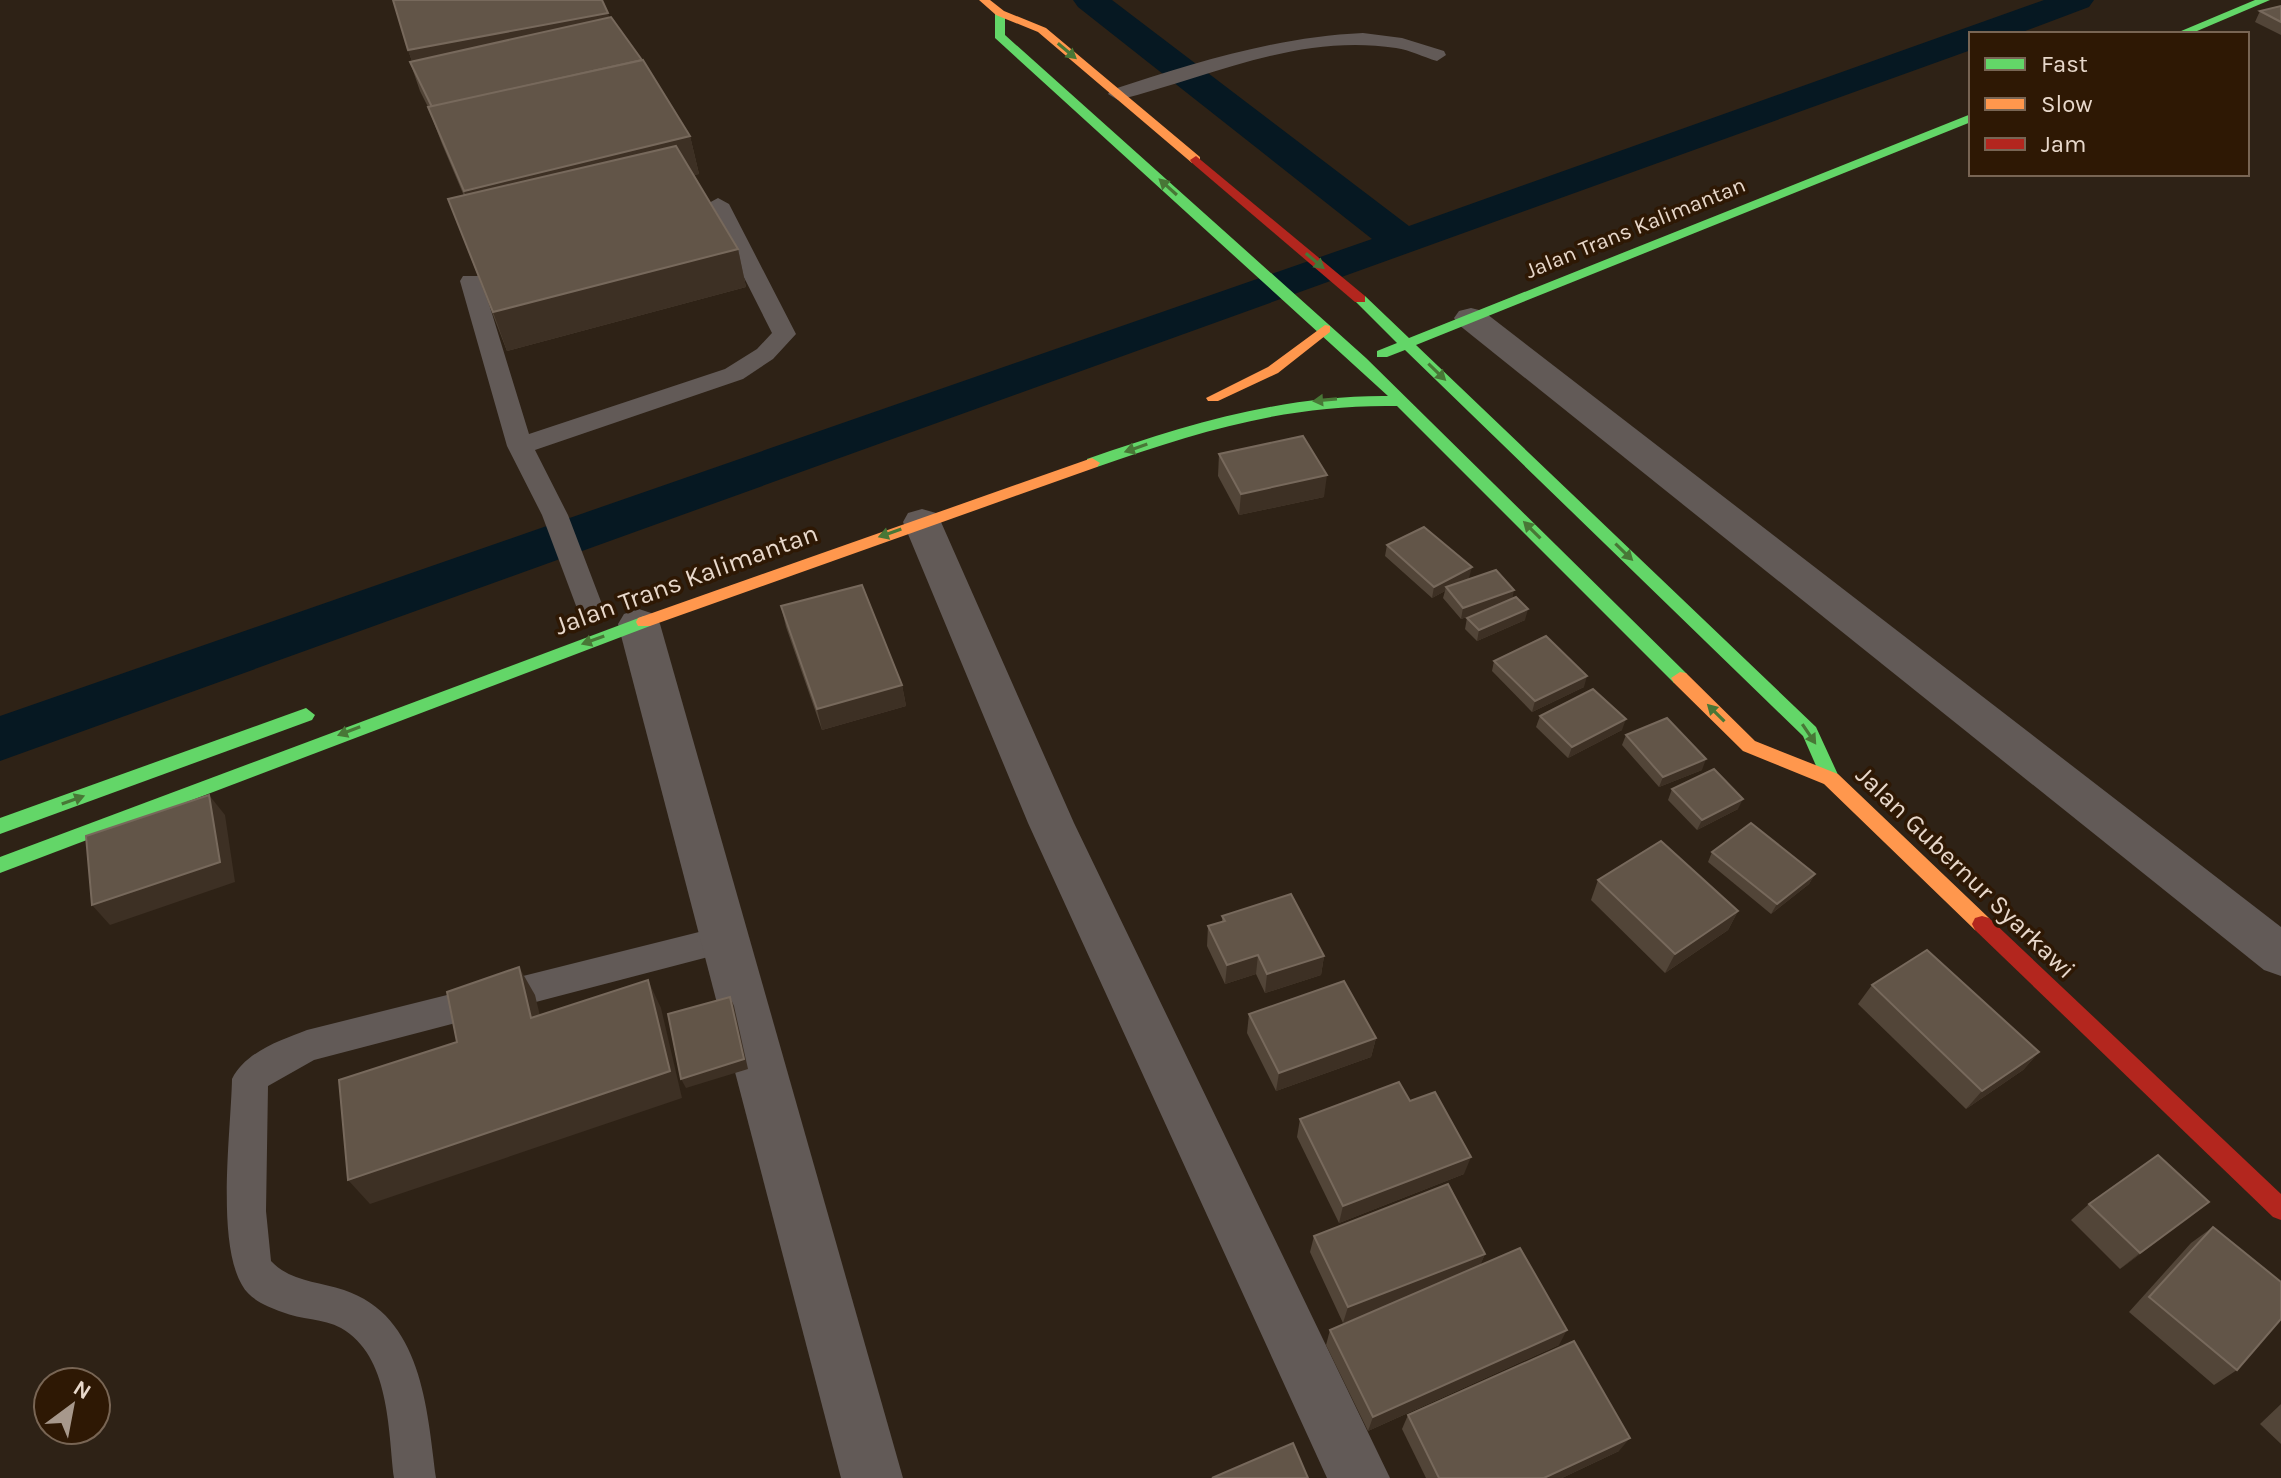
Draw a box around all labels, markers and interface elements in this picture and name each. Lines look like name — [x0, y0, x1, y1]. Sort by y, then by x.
legend — [1969, 32, 2249, 176]
one-way arrow — [1057, 42, 1077, 59]
text: Fast — [2041, 50, 2088, 78]
text: Slow — [2041, 90, 2093, 118]
text: Jam — [2041, 130, 2086, 158]
street label: Jalan Trans Kalimantan — [1522, 172, 1749, 284]
one-way arrow — [1159, 179, 1178, 197]
one-way arrow — [1305, 252, 1325, 269]
one-way arrow — [1427, 362, 1446, 381]
one-way arrow — [1312, 394, 1337, 407]
one-way arrow — [1124, 443, 1148, 455]
street label: Jalan Trans Kalimantan — [550, 517, 822, 642]
one-way arrow — [1523, 521, 1542, 539]
one-way arrow — [878, 528, 902, 540]
one-way arrow — [1614, 543, 1633, 561]
one-way arrow — [581, 635, 605, 647]
one-way arrow — [1708, 704, 1726, 723]
one-way arrow — [1801, 724, 1816, 745]
one-way arrow — [337, 725, 361, 738]
street label: Jalan Gubernur Syarkawi — [1850, 759, 2082, 985]
one-way arrow — [61, 793, 85, 805]
north arrow — [32, 1366, 112, 1446]
text: N — [68, 1375, 96, 1405]

